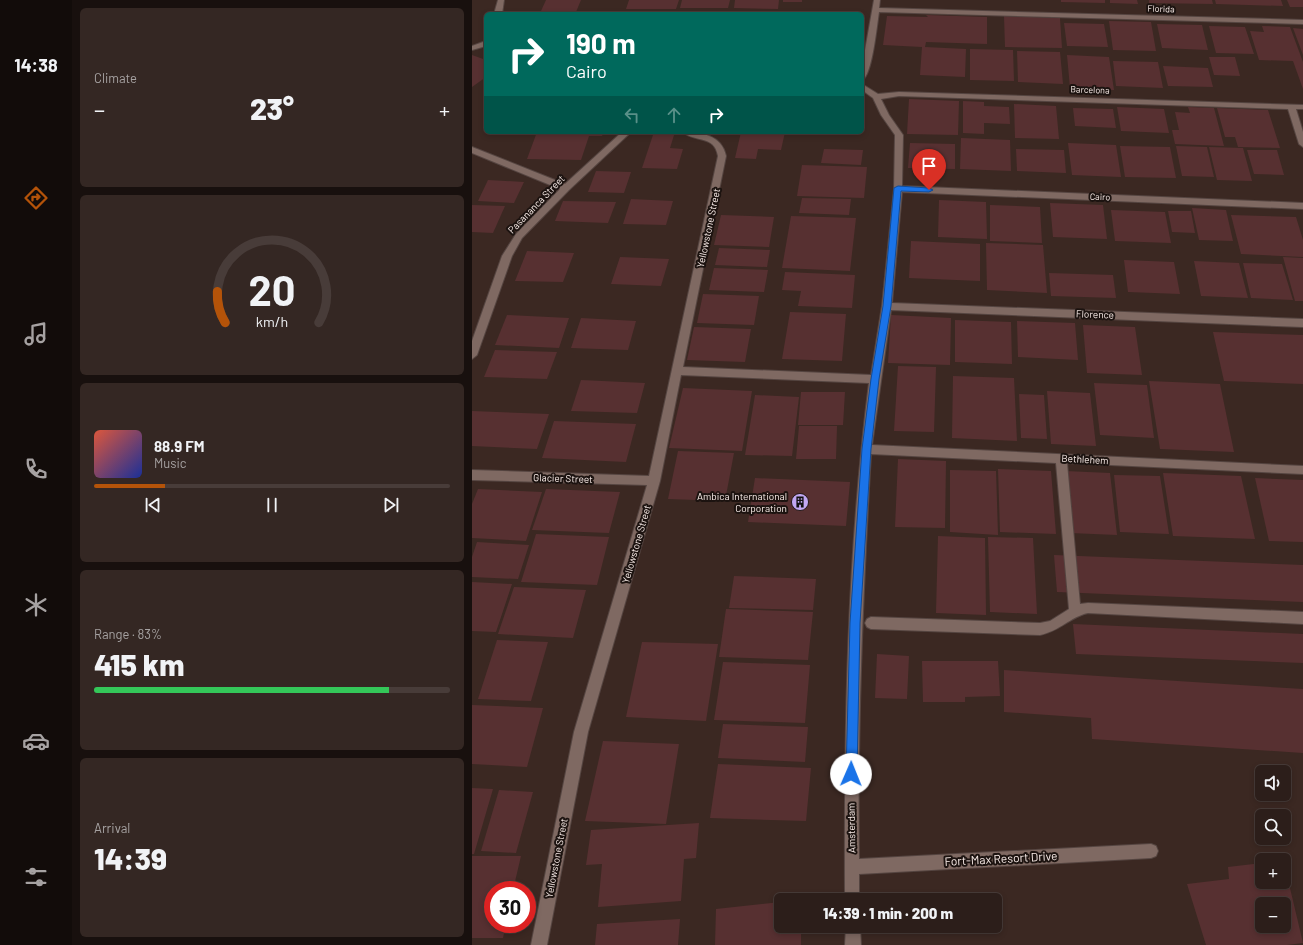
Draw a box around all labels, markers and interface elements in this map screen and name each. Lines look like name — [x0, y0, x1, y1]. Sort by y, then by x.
street label: Florida — [1147, 3, 1175, 14]
text: 190 m — [566, 26, 636, 60]
icon: right — [500, 28, 552, 80]
text: 14:38 — [14, 54, 58, 76]
text: Cairo — [566, 60, 607, 82]
text: Climate — [94, 70, 137, 86]
street label: Barcelona — [1070, 83, 1110, 96]
text: 23° — [250, 90, 294, 126]
text: − — [94, 96, 105, 122]
text: + — [439, 96, 450, 122]
icon: left — [621, 104, 643, 126]
icon: ahead — [663, 104, 685, 126]
icon: right — [705, 104, 727, 126]
pin — [912, 149, 946, 190]
icon: arrive — [918, 155, 940, 177]
street label: Pasananca Street — [505, 172, 567, 236]
icon: directions — [22, 184, 50, 212]
street label: Yellowstone Street — [694, 187, 722, 269]
street label: Cairo — [1090, 191, 1111, 202]
text: 20 — [248, 264, 296, 314]
street label: Florence — [1076, 307, 1114, 321]
text: km/h — [256, 313, 288, 330]
icon: music — [22, 320, 50, 348]
text: 88.9 FM — [154, 437, 204, 455]
street label: Bethlehem — [1061, 452, 1109, 466]
icon: phone — [22, 455, 50, 483]
text: Music — [154, 455, 187, 471]
street label: Glacier Street — [533, 471, 593, 485]
place label: Ambica International Corporation — [697, 490, 787, 514]
building icon: Ambica International Corporation — [790, 492, 810, 512]
icon: previous — [142, 494, 164, 516]
icon: pause — [261, 494, 283, 516]
icon: next — [380, 494, 402, 516]
street label: Yellowstone Street — [619, 503, 653, 585]
icon: climate — [22, 591, 50, 619]
text: Range · 83% — [94, 626, 162, 642]
text: 415 km — [94, 646, 184, 682]
icon: car — [22, 727, 50, 755]
position arrow — [830, 753, 872, 795]
map controls — [1255, 765, 1291, 933]
button: sound — [1255, 765, 1291, 801]
street label: Amsterdam — [845, 803, 857, 853]
button: search — [1255, 809, 1291, 845]
street label: Yellowstone Street — [542, 817, 570, 899]
text: Arrival — [94, 820, 130, 836]
text: 14:39 — [94, 840, 167, 876]
street label: Fort-Max Resort Drive — [944, 848, 1058, 868]
button: + — [1255, 853, 1291, 889]
icon: filters — [22, 863, 50, 891]
speed limit sign: 30 — [484, 881, 536, 933]
button: − — [1255, 897, 1291, 933]
text: 14:39 · 1 min · 200 m — [823, 904, 953, 922]

